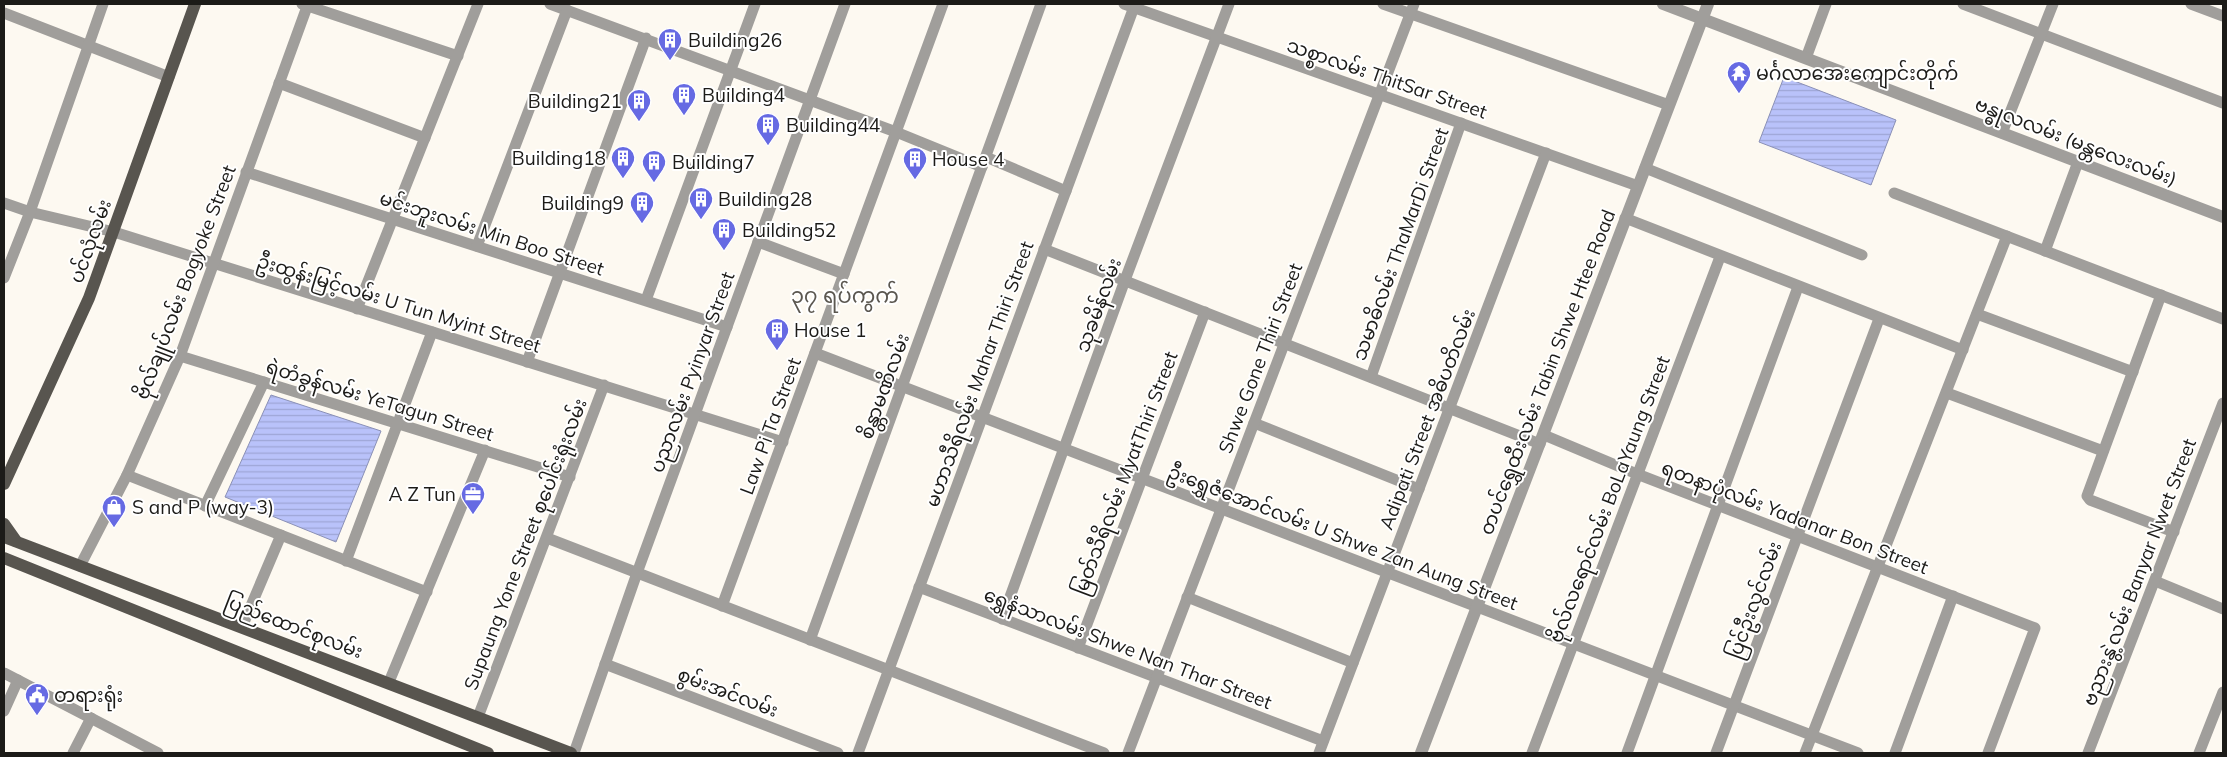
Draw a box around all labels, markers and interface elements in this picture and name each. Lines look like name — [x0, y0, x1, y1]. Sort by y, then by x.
building icon: Building26 — [657, 27, 683, 61]
place label: Building26 — [688, 28, 782, 52]
street label: သစ္စာလမ်း ThitSar Street — [1282, 31, 1491, 128]
place label: မင်္ဂလာအေးကျောင်းတိုက် — [1756, 59, 1958, 90]
temple icon: မင်္ဂလာအေးကျောင်းတိုက် — [1726, 60, 1752, 94]
building icon: Building4 — [671, 82, 697, 116]
place label: Building4 — [702, 83, 785, 107]
building icon: Building21 — [626, 88, 652, 122]
place label: Building21 — [528, 89, 622, 113]
street label: ဗန္ဓုလလမ်း (မန္တလေးလမ်း) — [1970, 90, 2181, 195]
building icon: Building44 — [755, 112, 781, 146]
place label: Building44 — [786, 113, 880, 137]
street label: သမာဓိလမ်း ThaMarDi Street — [1345, 123, 1454, 364]
building icon: Building18 — [610, 145, 636, 179]
place label: Building18 — [512, 146, 606, 170]
building icon: House 4 — [902, 146, 928, 180]
place label: House 4 — [932, 147, 1005, 171]
building icon: Building7 — [641, 149, 667, 183]
place label: Building7 — [672, 150, 755, 174]
street label: ဗိုလ်ချုပ်လမ်း Bogyoke Street — [127, 160, 246, 404]
street label: မင်းဘူးလမ်း Min Boo Street — [375, 183, 608, 286]
building icon: Building28 — [688, 186, 714, 220]
place label: Building28 — [718, 187, 812, 211]
building icon: Building9 — [629, 190, 655, 224]
place label: Building9 — [541, 191, 624, 215]
street label: ပင်လုံလမ်း — [62, 195, 121, 288]
street label: တပင်ရွှေထီးလမ်း Tabin Shwe Htee Road — [1472, 205, 1624, 539]
building icon: Building52 — [711, 217, 737, 251]
place label: Building52 — [742, 218, 836, 242]
street label: မဟာသီရိလမ်း Mahar Thiri Street — [918, 237, 1042, 512]
street label: ဦးထွန်းမြင့်လမ်း U Tun Myint Street — [253, 246, 545, 362]
street label: သုခမိန်လမ်း — [1068, 254, 1131, 357]
street label: Shwe Gone Thiri Street — [1213, 259, 1307, 456]
street label: ပညာလမ်း Pyinyar Street — [643, 267, 743, 477]
district label: ၃၇ ရပ်ကွက် — [791, 280, 899, 313]
street label: Adipati Street အဓိပတိလမ်း — [1372, 305, 1480, 533]
building icon: House 1 — [764, 317, 790, 351]
place label: House 1 — [794, 318, 867, 342]
street label: စိန္တာမဏိလမ်း — [852, 329, 918, 444]
street label: မြတ်သီရိလမ်း MyatThiri Street — [1065, 347, 1186, 600]
street label: ဗိုလ်လရောင်လမ်း BoLaYaung Street — [1541, 351, 1680, 648]
street label: ရဲတံခွန်လမ်း YeTagun Street — [262, 352, 498, 450]
street label: Law Pi Ta Street — [734, 354, 806, 498]
street label: Supaung Yone Street စုပေါင်းရုံးလမ်း — [456, 394, 597, 695]
street label: ဗညားနွဲ့လမ်း Banyar Nwet Street — [2075, 434, 2205, 710]
street label: ရတနာပုံလမ်း Yadanar Bon Street — [1657, 453, 1933, 584]
street label: ဦးရွှေဇံအောင်လမ်း U Shwe Zan Aung Street — [1163, 457, 1522, 619]
office icon: A Z Tun — [460, 481, 486, 515]
place label: A Z Tun — [389, 482, 456, 506]
shop icon: S and P (way-3) — [101, 494, 127, 528]
place label: S and P (way-3) — [132, 495, 274, 519]
street label: ပြင်ဦးလွင်လမ်း — [1720, 537, 1790, 663]
street label: ရွှေနံသာလမ်း Shwe Nan Thar Street — [979, 580, 1276, 718]
street label: ပြည်ထောင်စုလမ်း — [220, 587, 367, 668]
street label: စွမ်းအင်လမ်း — [673, 660, 782, 726]
public building icon: တရားရုံး — [24, 682, 50, 716]
place label: တရားရုံး — [54, 683, 123, 712]

